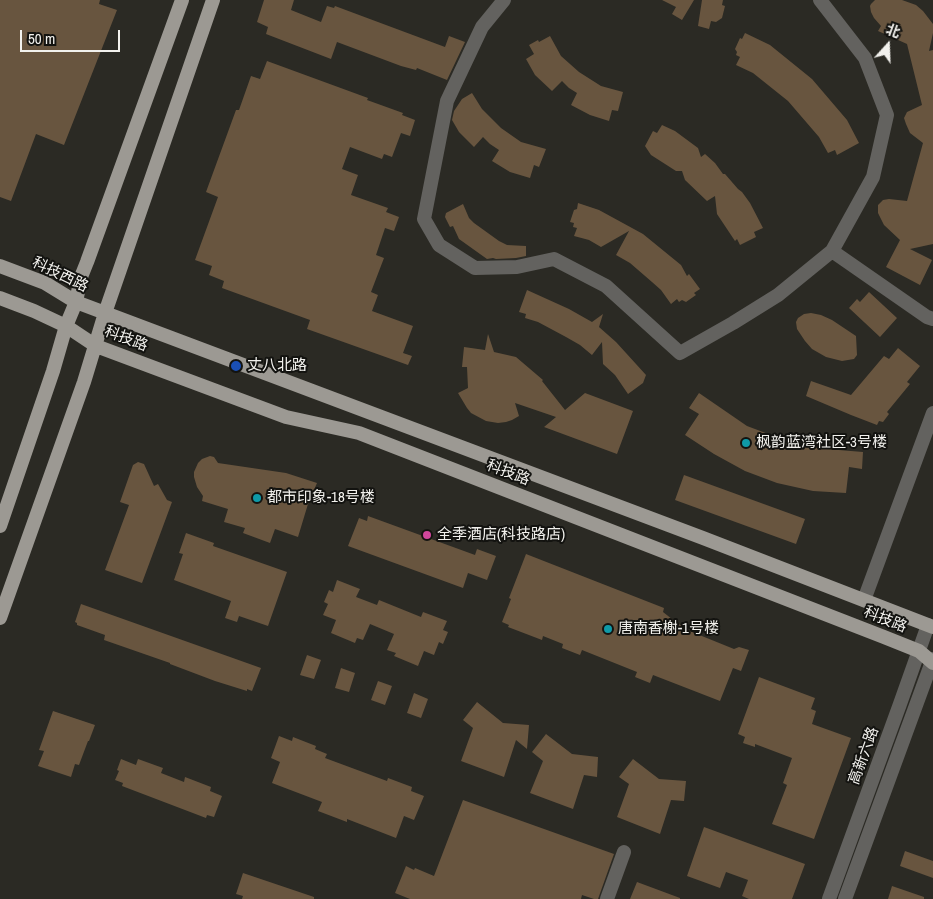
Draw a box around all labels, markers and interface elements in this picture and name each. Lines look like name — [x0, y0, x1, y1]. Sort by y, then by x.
scale bar — [22, 20, 122, 52]
north arrow — [863, 20, 913, 70]
text: 北 — [883, 20, 903, 42]
text: 50 m — [28, 28, 55, 49]
street label: 科技西路 — [29, 254, 91, 296]
street label: 科技路 — [102, 323, 150, 355]
place label: 丈八北路 — [247, 357, 307, 375]
marker: 丈八北路 — [229, 359, 243, 373]
place label: 枫韵蓝湾社区-3号楼 — [756, 434, 887, 452]
marker: 枫韵蓝湾社区-3号楼 — [740, 437, 752, 449]
street label: 科技路 — [484, 457, 532, 489]
place label: 都市印象-18号楼 — [267, 489, 375, 507]
marker: 都市印象-18号楼 — [251, 492, 263, 504]
place label: 全季酒店(科技路店) — [437, 526, 565, 544]
marker: 全季酒店(科技路店) — [421, 529, 433, 541]
street label: 科技路 — [861, 603, 909, 637]
place label: 唐南香榭-1号楼 — [618, 620, 719, 638]
marker: 唐南香榭-1号楼 — [602, 623, 614, 635]
street label: 高新六路 — [845, 725, 883, 787]

